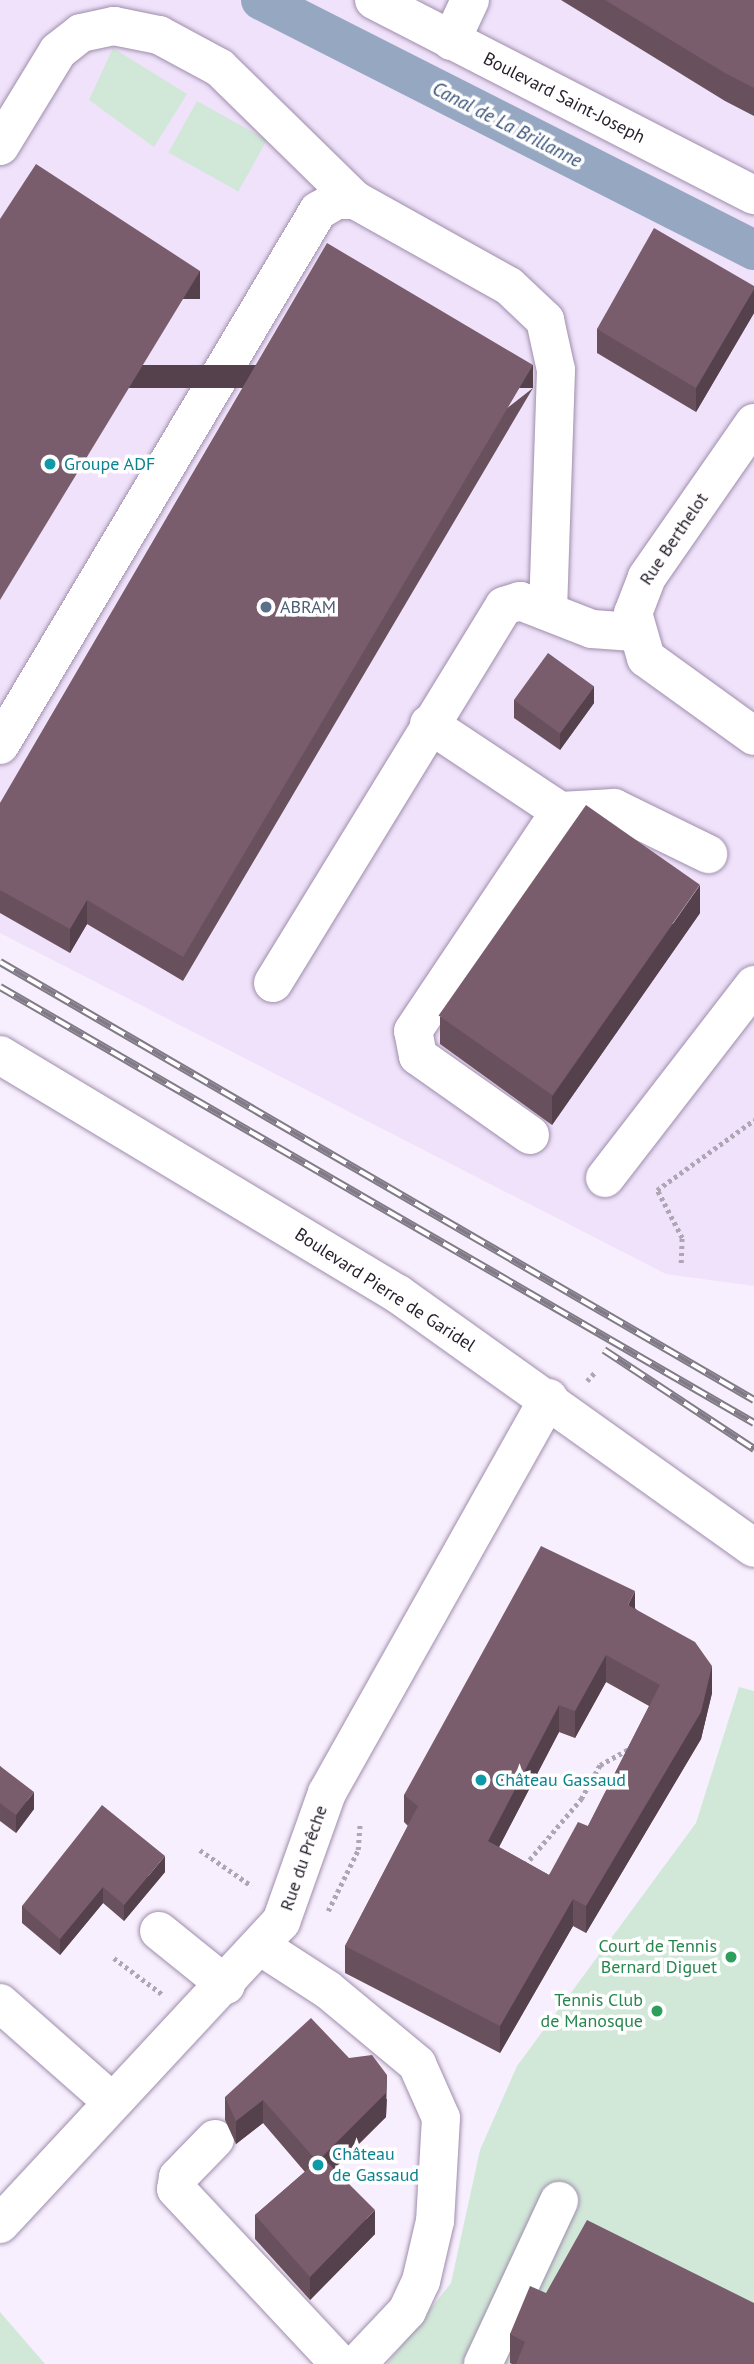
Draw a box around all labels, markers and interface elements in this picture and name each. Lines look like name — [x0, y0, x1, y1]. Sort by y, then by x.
street label: Boulevard Saint-Joseph — [480, 48, 648, 148]
water label: Canal de La Brillanne — [428, 77, 586, 173]
place label: Groupe ADF — [64, 453, 156, 475]
marker: Groupe ADF — [42, 456, 58, 472]
street label: Rue Berthelot — [635, 489, 713, 589]
place label: ABRAM — [280, 596, 336, 618]
marker: ABRAM — [258, 599, 274, 615]
street label: Boulevard Pierre de Garidel — [291, 1224, 479, 1356]
place label: Château Gassaud — [495, 1769, 626, 1791]
marker: Château Gassaud — [473, 1772, 489, 1788]
street label: Rue du Prêche — [276, 1802, 332, 1914]
place label: Court de Tennis Bernard Diguet — [598, 1936, 717, 1979]
marker: Court de Tennis Bernard Diguet — [723, 1949, 739, 1965]
place label: Tennis Club de Manosque — [541, 1990, 643, 2032]
marker: Tennis Club de Manosque — [649, 2003, 665, 2019]
place label: Château de Gassaud — [332, 2144, 419, 2186]
marker: Château de Gassaud — [310, 2157, 326, 2173]

